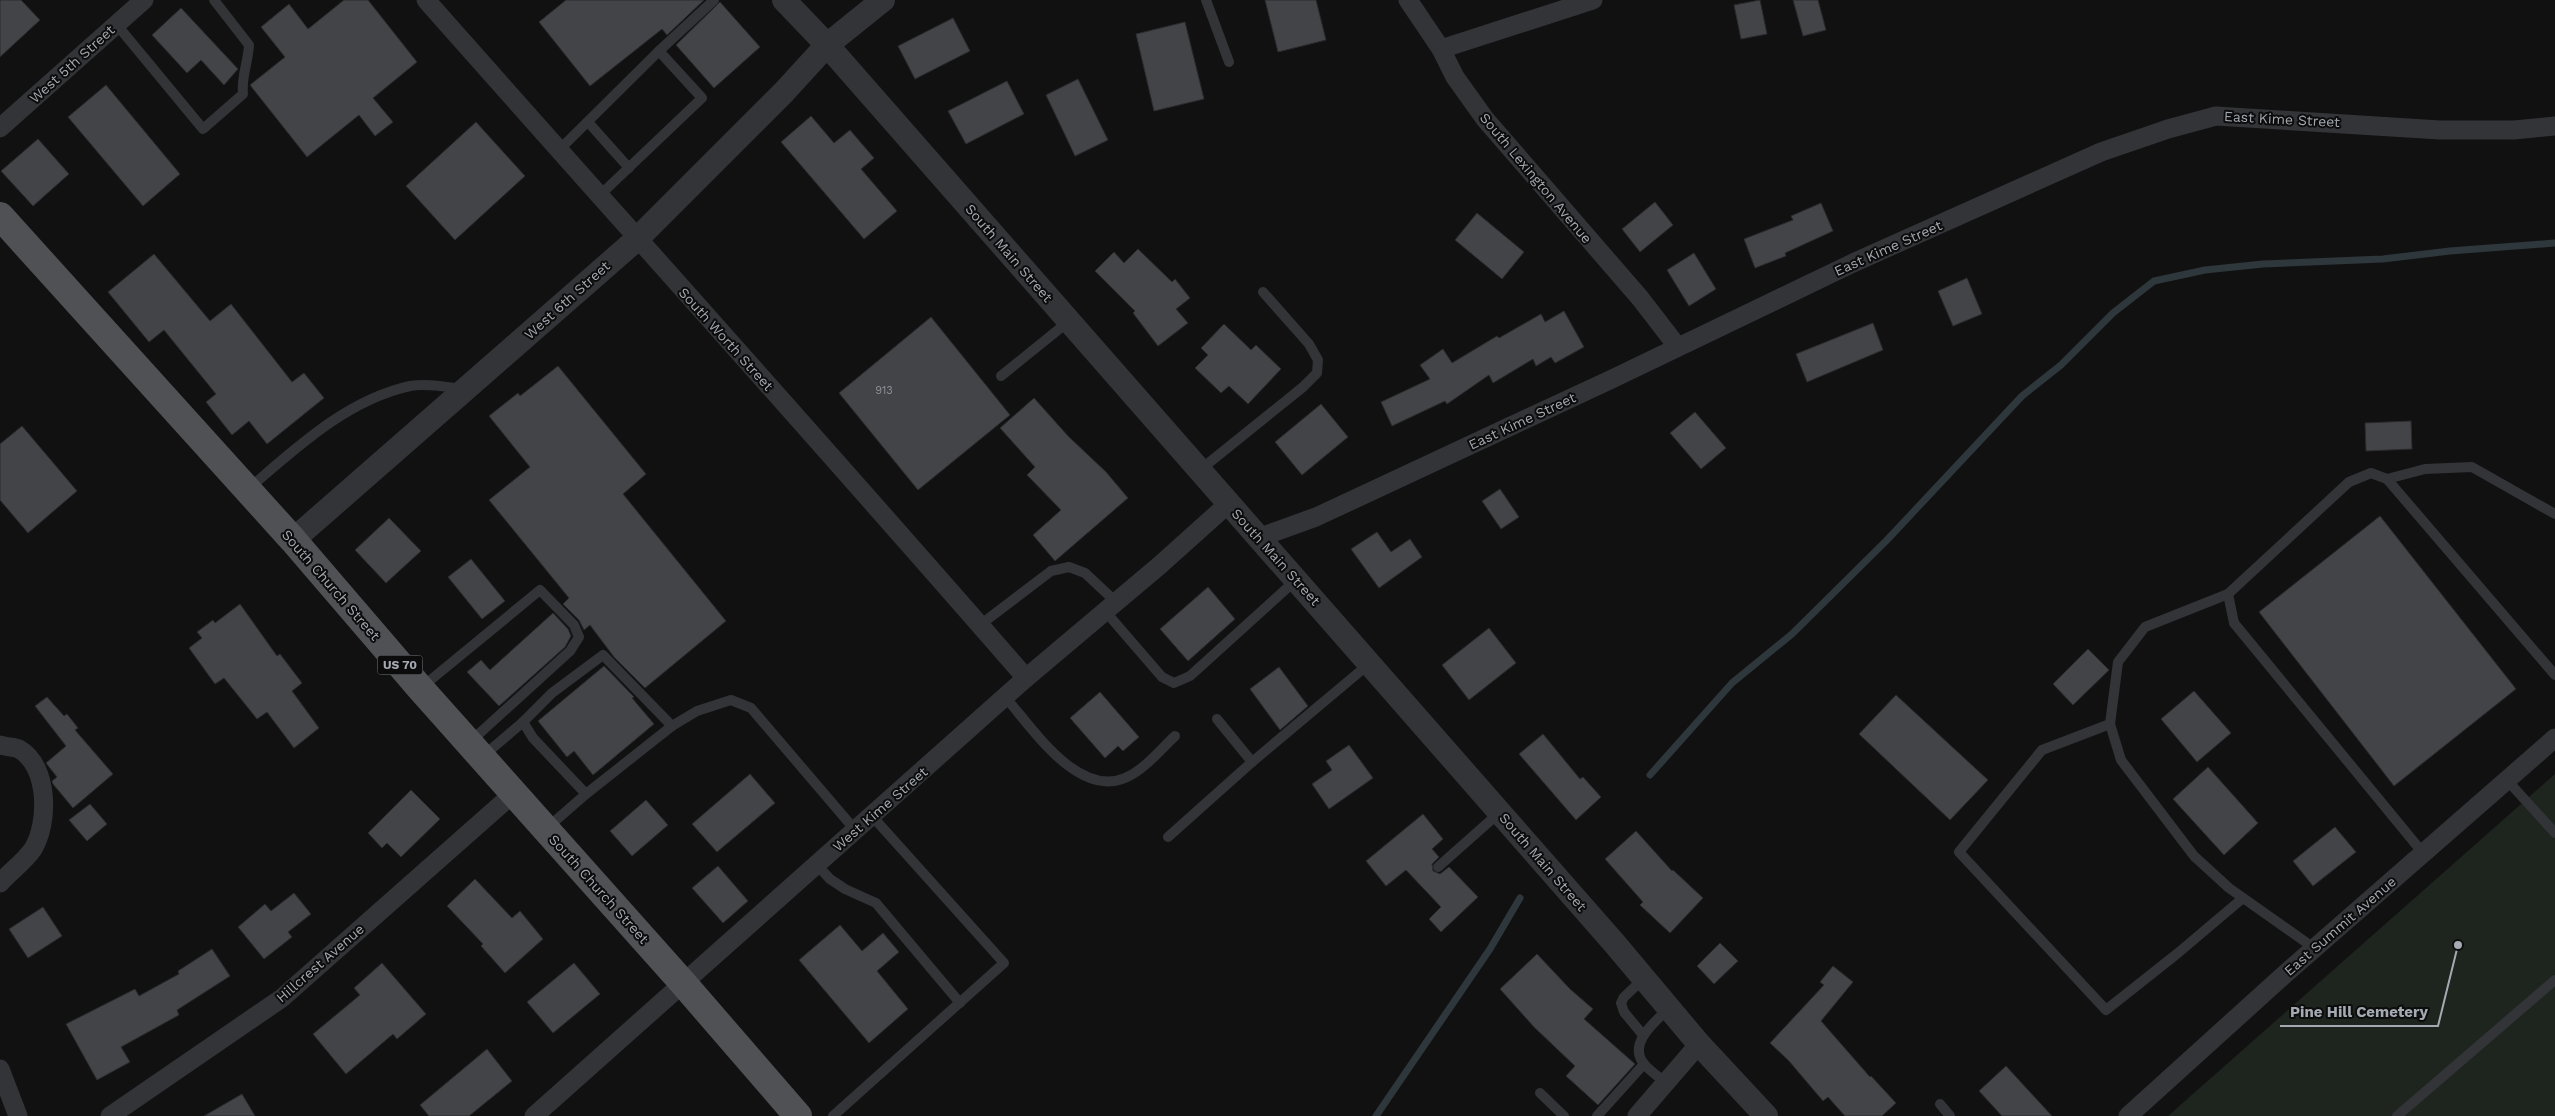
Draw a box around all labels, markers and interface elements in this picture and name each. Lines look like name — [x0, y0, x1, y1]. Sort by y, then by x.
street label: West 5th Street — [26, 22, 118, 106]
street label: East Kime Street — [2224, 108, 2341, 130]
street label: South Lexington Avenue — [1477, 110, 1595, 246]
street label: South Main Street — [962, 201, 1056, 305]
street label: East Kime Street — [1832, 217, 1944, 279]
street label: West 6th Street — [521, 257, 613, 342]
street label: South Worth Street — [676, 284, 777, 394]
house number: 913 — [875, 384, 893, 397]
street label: East Kime Street — [1466, 389, 1578, 453]
street label: South Main Street — [1228, 505, 1324, 609]
street label: South Church Street — [279, 526, 383, 644]
road number: US 70 — [378, 656, 422, 674]
street label: West Kime Street — [829, 763, 931, 855]
street label: South Main Street — [1496, 810, 1590, 914]
street label: South Church Street — [546, 831, 652, 947]
street label: East Summit Avenue — [2281, 873, 2399, 979]
street label: Hillcrest Avenue — [273, 921, 367, 1005]
callout: Pine Hill Cemetery — [2280, 996, 2438, 1026]
text: Pine Hill Cemetery — [2290, 1003, 2428, 1021]

